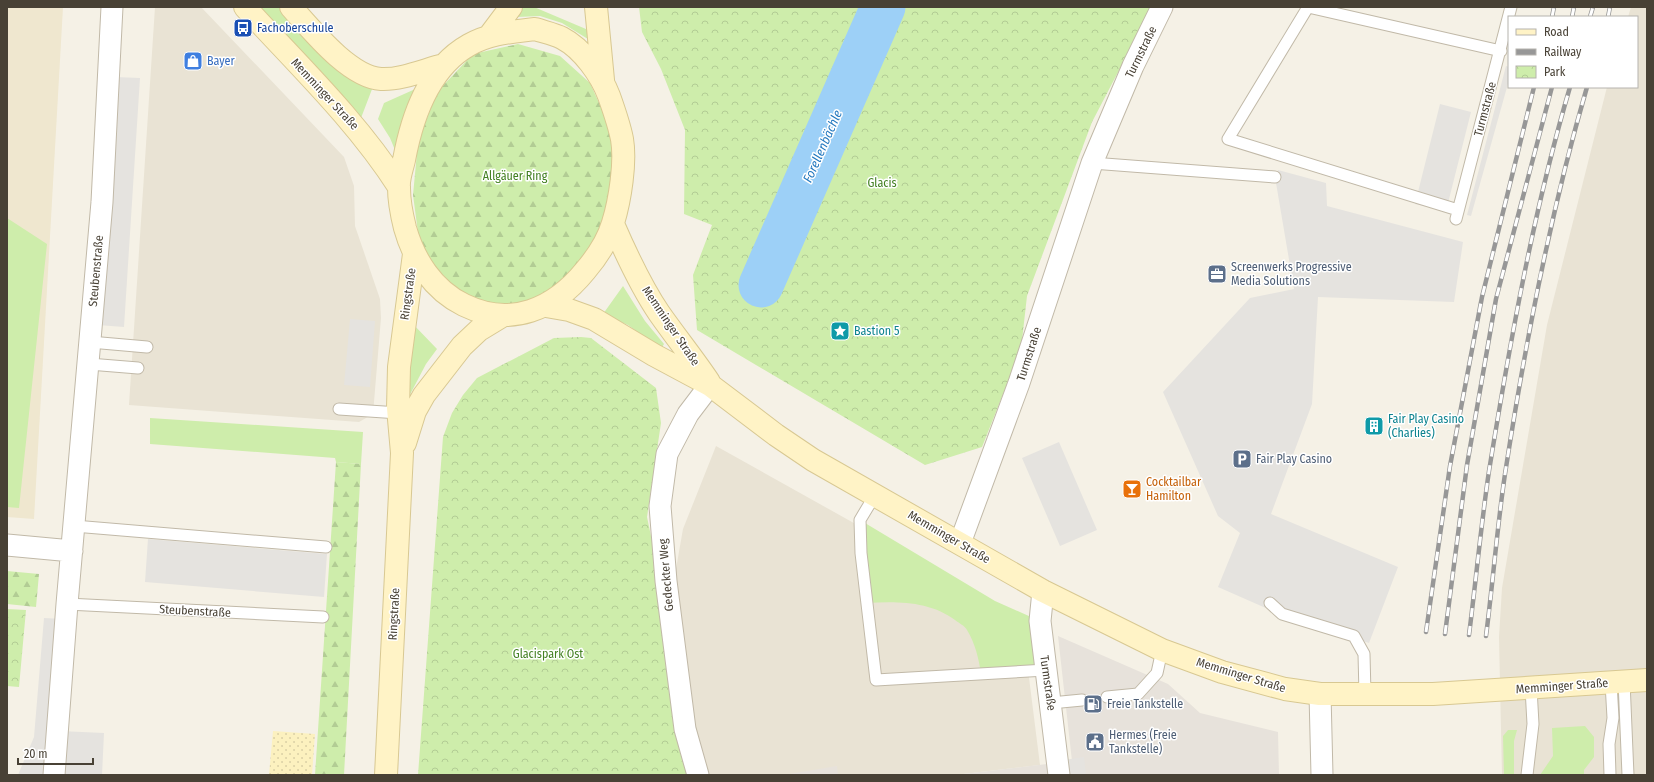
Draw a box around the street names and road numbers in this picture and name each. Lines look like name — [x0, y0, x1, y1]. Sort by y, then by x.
street label: Turmstraße — [1122, 24, 1160, 80]
street label: Memminger Straße — [288, 55, 362, 133]
street label: Turmstraße — [1471, 80, 1499, 138]
street label: Steubenstraße — [86, 235, 106, 307]
street label: Ringstraße — [397, 267, 419, 321]
street label: Memminger Straße — [639, 284, 703, 368]
street label: Turmstraße — [1014, 325, 1044, 383]
street label: Memminger Straße — [905, 508, 993, 566]
street label: Gedeckter Weg — [656, 538, 676, 612]
street label: Ringstraße — [386, 587, 402, 641]
street label: Steubenstraße — [159, 602, 231, 620]
street label: Turmstraße — [1037, 654, 1059, 712]
street label: Memminger Straße — [1195, 655, 1287, 695]
street label: Memminger Straße — [1515, 676, 1609, 696]

